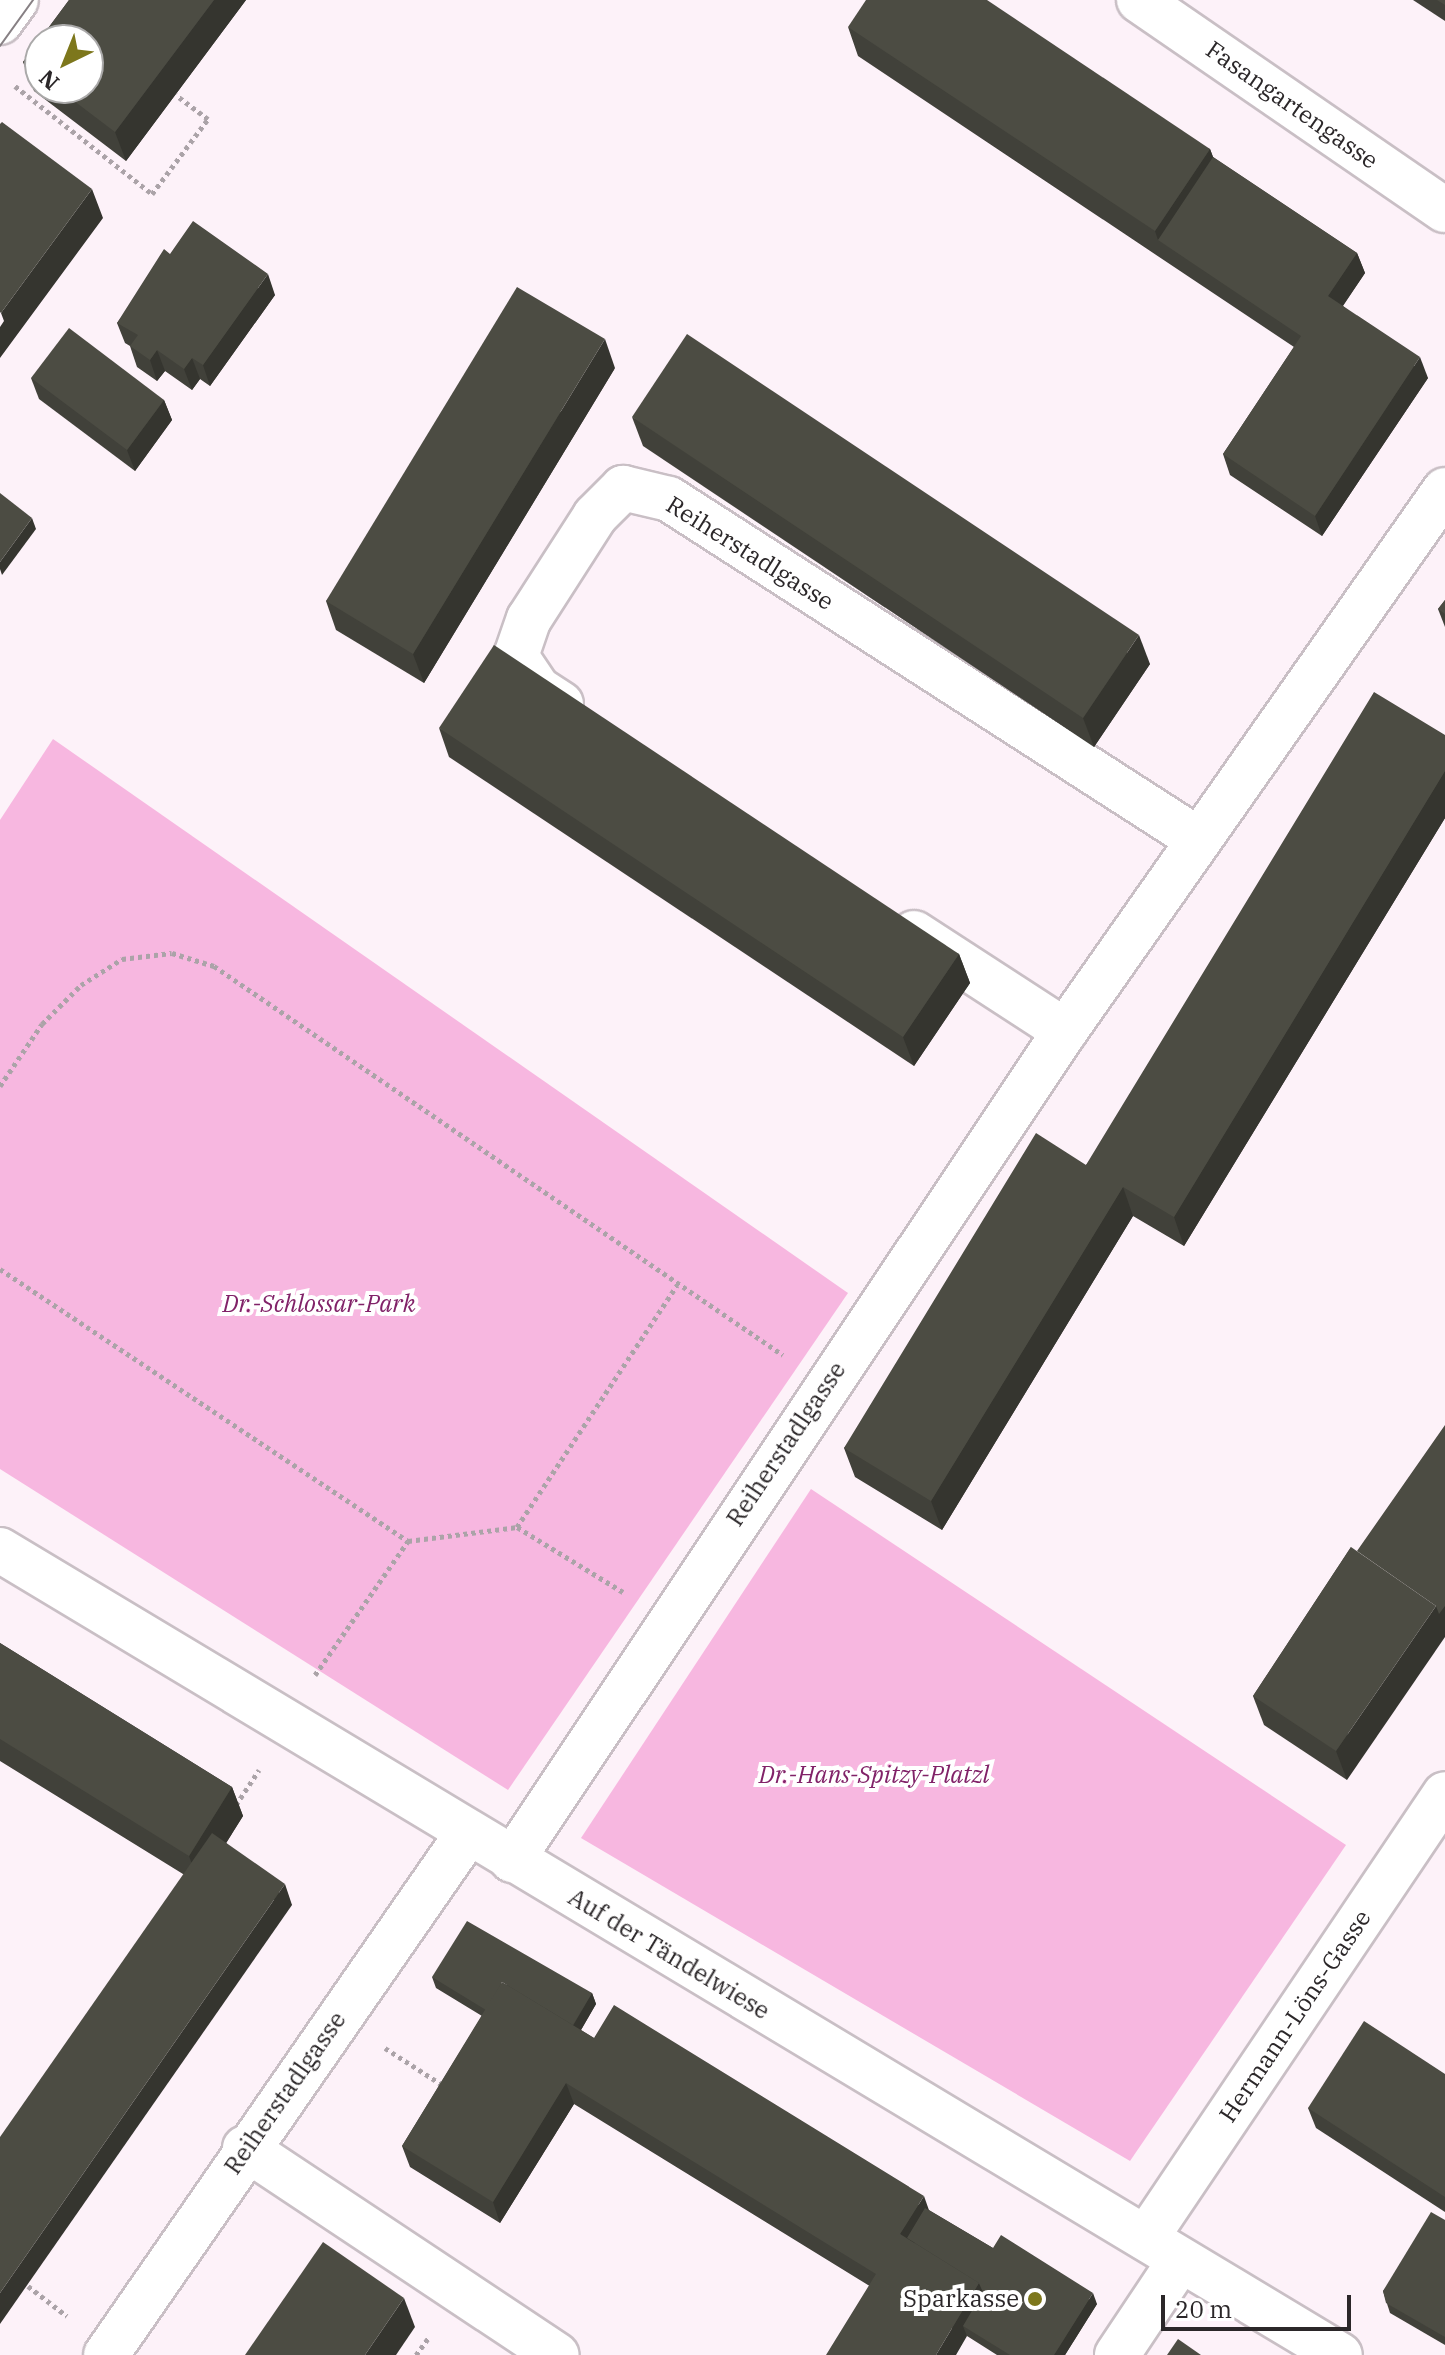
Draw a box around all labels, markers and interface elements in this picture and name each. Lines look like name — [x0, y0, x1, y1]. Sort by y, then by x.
north arrow — [24, 24, 104, 104]
street label: Fasangartengasse — [1201, 35, 1383, 175]
text: N — [32, 64, 65, 97]
street label: Reiherstadlgasse — [661, 490, 839, 616]
park label: Dr.-Schlossar-Park — [223, 1290, 415, 1318]
street label: Reiherstadlgasse — [720, 1356, 852, 1532]
park label: Dr.-Hans-Spitzy-Platzl — [759, 1761, 989, 1789]
street label: Auf der Tändelwiese — [563, 1883, 775, 2025]
street label: Hermann-Löns-Gasse — [1213, 1904, 1377, 2128]
street label: Reiherstadlgasse — [218, 2006, 352, 2180]
scale bar — [1165, 2279, 1355, 2329]
place label: Sparkasse — [903, 2285, 1019, 2313]
marker: Sparkasse — [1026, 2290, 1044, 2308]
text: 20 m — [1175, 2293, 1232, 2325]

